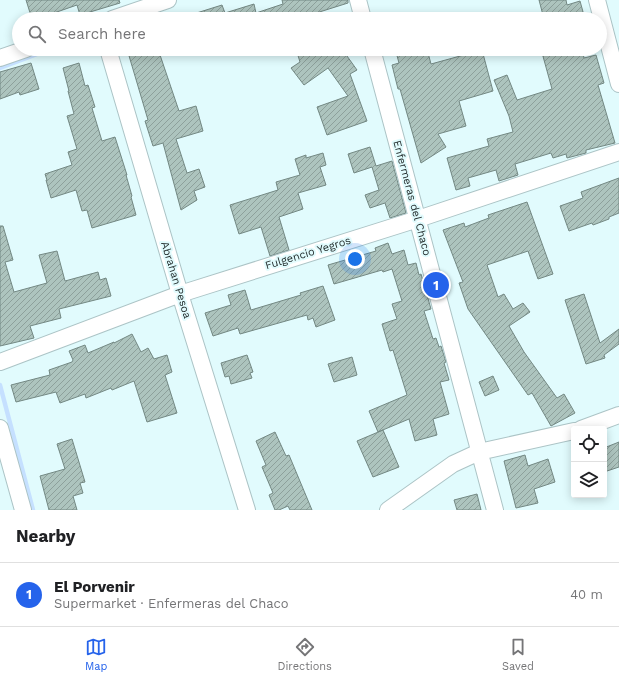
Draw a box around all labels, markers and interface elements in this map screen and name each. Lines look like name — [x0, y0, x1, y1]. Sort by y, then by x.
search box — [12, 12, 607, 56]
icon: search — [26, 23, 48, 45]
text: Search here — [58, 25, 146, 43]
street label: Enfermeras del Chaco — [390, 139, 434, 257]
street label: Fulgencio Yegros — [264, 234, 353, 272]
street label: Abrahan Pesoa — [158, 240, 194, 320]
your location — [345, 249, 365, 269]
pin: 1 — [423, 270, 449, 300]
map controls — [571, 426, 607, 498]
button: locate — [571, 426, 607, 462]
button: layers — [571, 462, 607, 498]
text: Nearby — [16, 526, 75, 546]
text: El Porvenir — [54, 578, 135, 596]
text: 1 — [26, 587, 32, 602]
text: 40 m — [570, 587, 603, 602]
text: Supermarket · Enfermeras del Chaco — [54, 596, 289, 611]
tab: Map — [85, 636, 107, 673]
tab: Directions — [278, 636, 332, 673]
tab: Saved — [502, 636, 534, 673]

